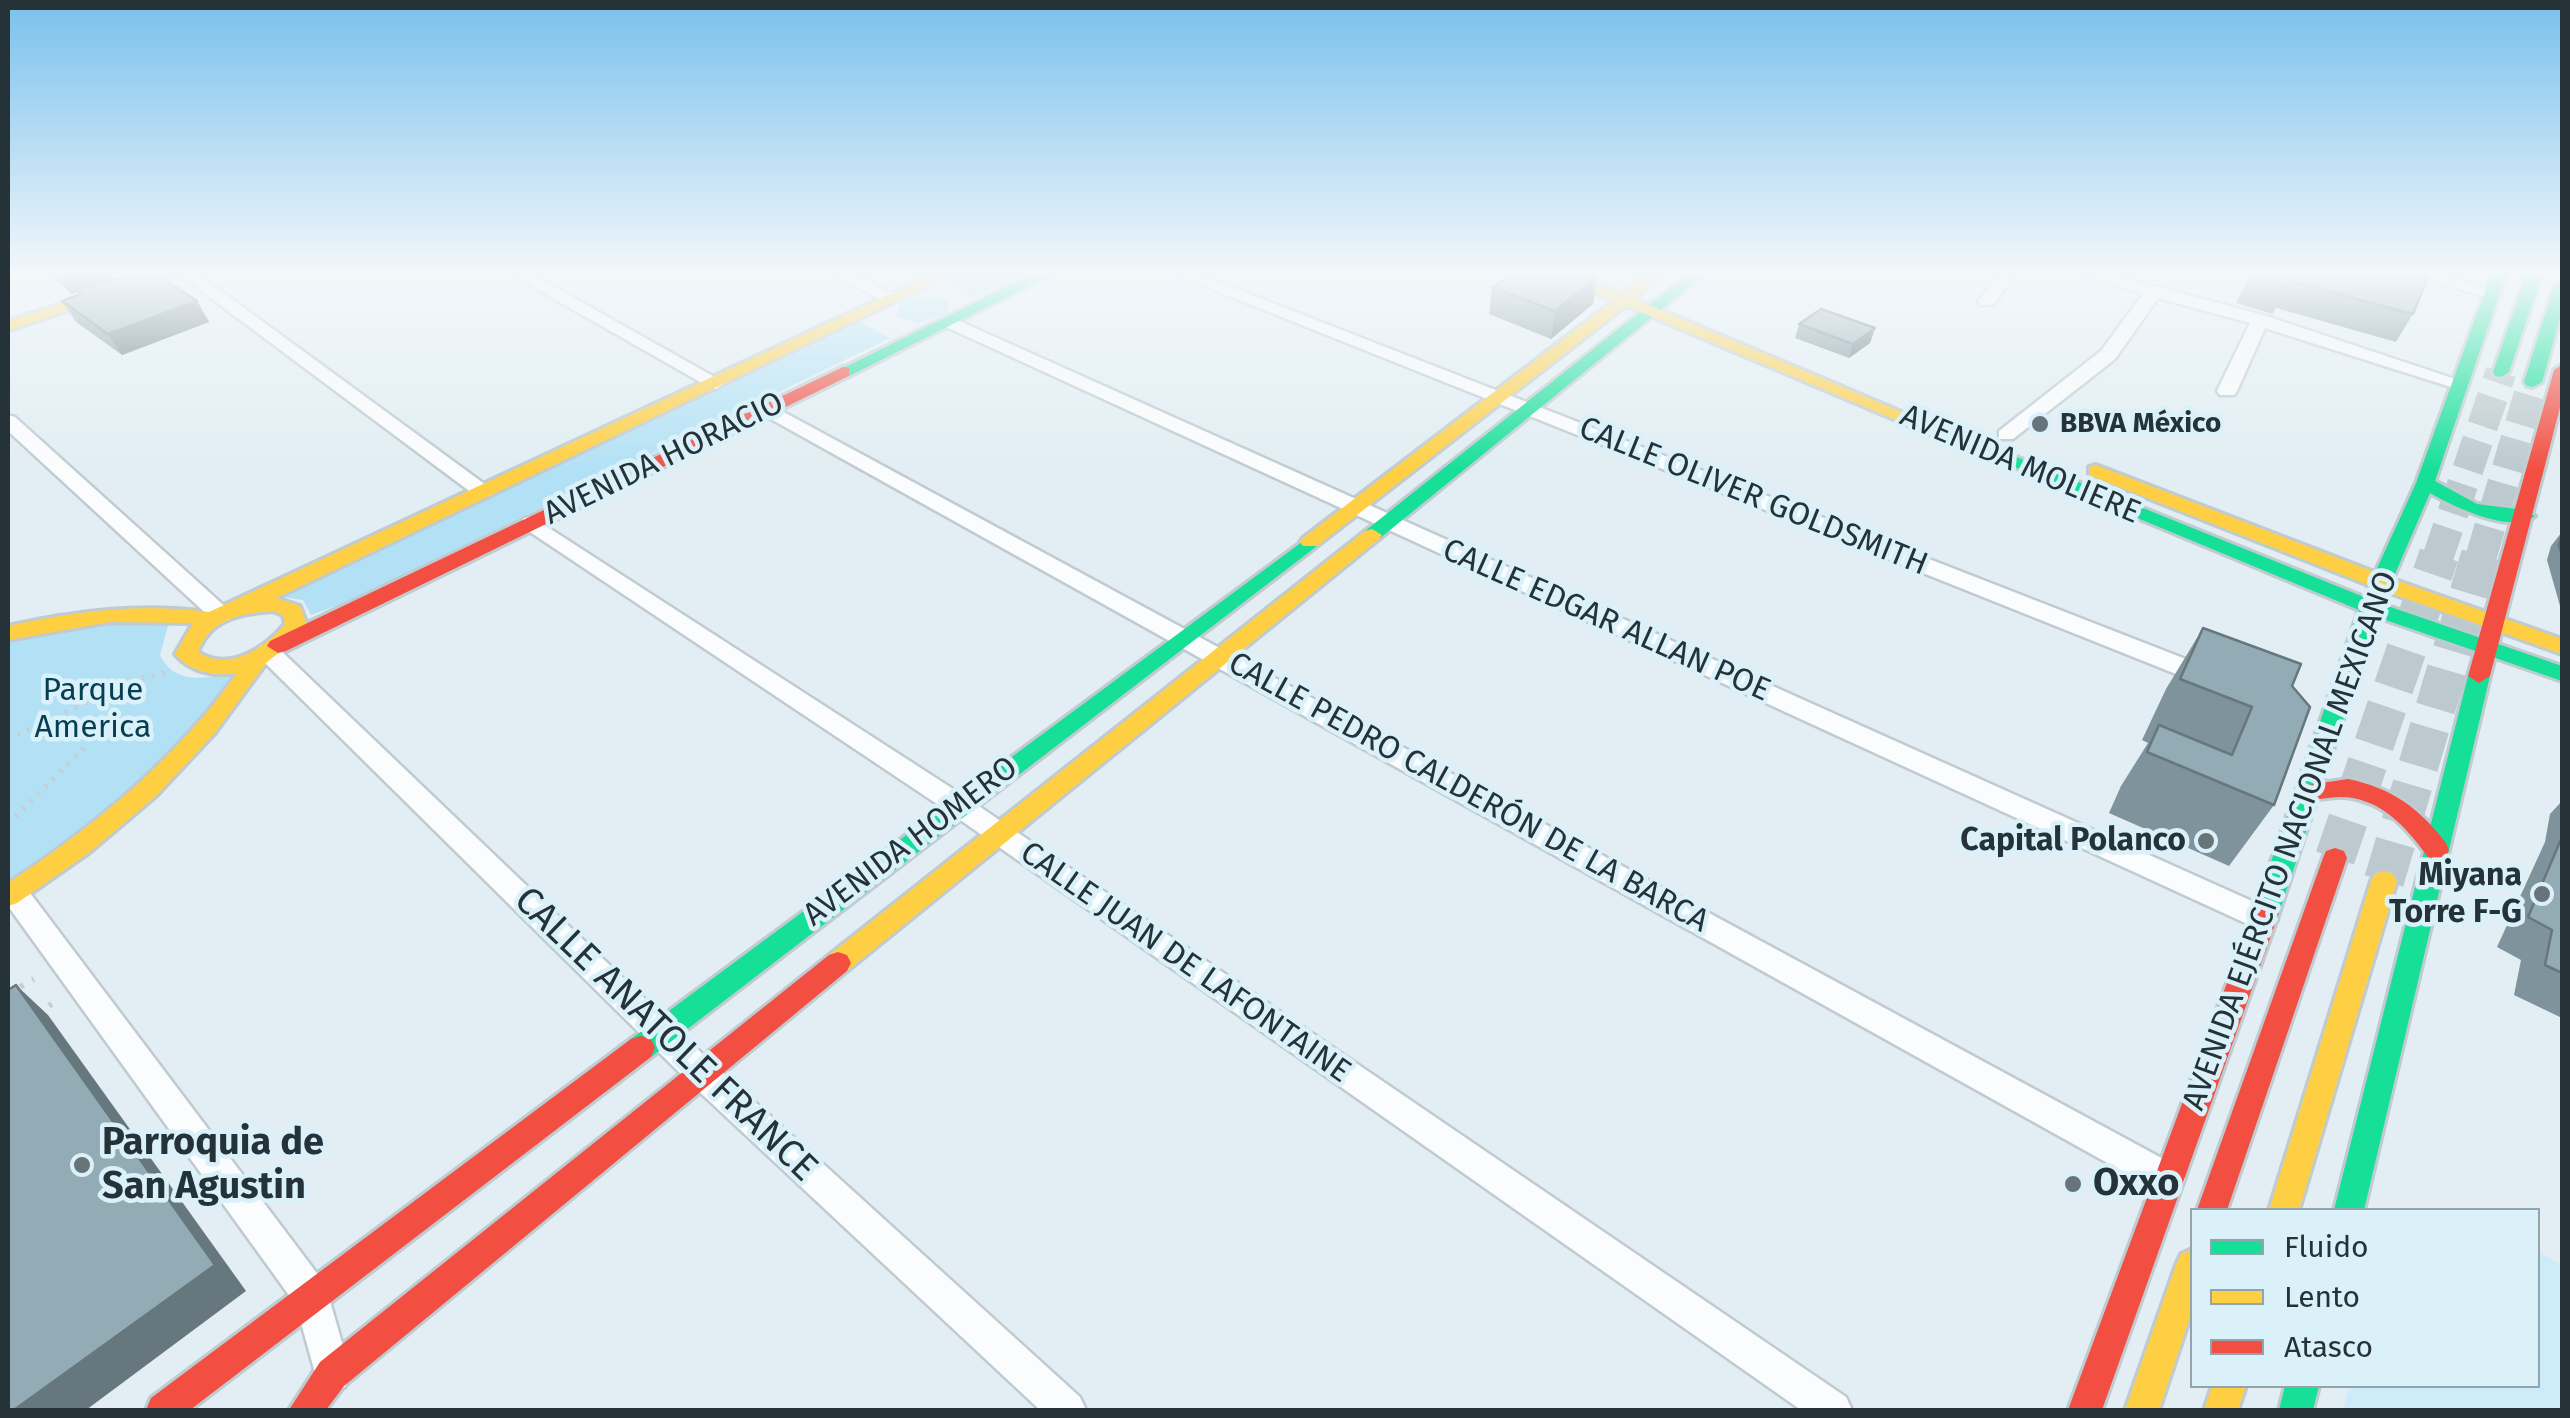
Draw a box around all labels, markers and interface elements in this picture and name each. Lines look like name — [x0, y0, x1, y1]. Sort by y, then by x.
street label: AVENIDA HORACIO — [538, 384, 790, 534]
street label: AVENIDA MOLIERE — [1894, 397, 2146, 533]
place label: BBVA México — [2060, 407, 2221, 441]
street label: CALLE OLIVER GOLDSMITH — [1573, 409, 1933, 585]
marker: BBVA México — [2029, 413, 2051, 435]
street label: CALLE EDGAR ALLAN POE — [1436, 531, 1776, 711]
street label: AVENIDA EJÉRCITO NACIONAL MEXICANO — [2175, 566, 2407, 1116]
street label: CALLE PEDRO CALDERÓN DE LA BARCA — [1221, 645, 1715, 941]
park label: Parque America — [35, 672, 151, 747]
street label: AVENIDA HOMERO — [796, 749, 1026, 935]
place label: Capital Polanco — [1960, 822, 2186, 860]
marker: Capital Polanco — [2195, 830, 2217, 852]
street label: CALLE JUAN DE LAFONTAINE — [1012, 834, 1358, 1092]
place label: Miyana Torre F-G — [2389, 857, 2522, 932]
street label: CALLE ANATOLE FRANCE — [504, 878, 826, 1192]
marker: Miyana Torre F-G — [2531, 883, 2553, 905]
place label: Parroquia de San Agustin — [102, 1120, 324, 1210]
marker: Parroquia de San Agustin — [71, 1154, 93, 1176]
place label: Oxxo — [2093, 1161, 2179, 1207]
marker: Oxxo — [2062, 1173, 2084, 1195]
legend — [2190, 1208, 2540, 1388]
text: Fluido — [2284, 1229, 2369, 1265]
text: Lento — [2284, 1279, 2360, 1315]
text: Atasco — [2284, 1329, 2373, 1365]

